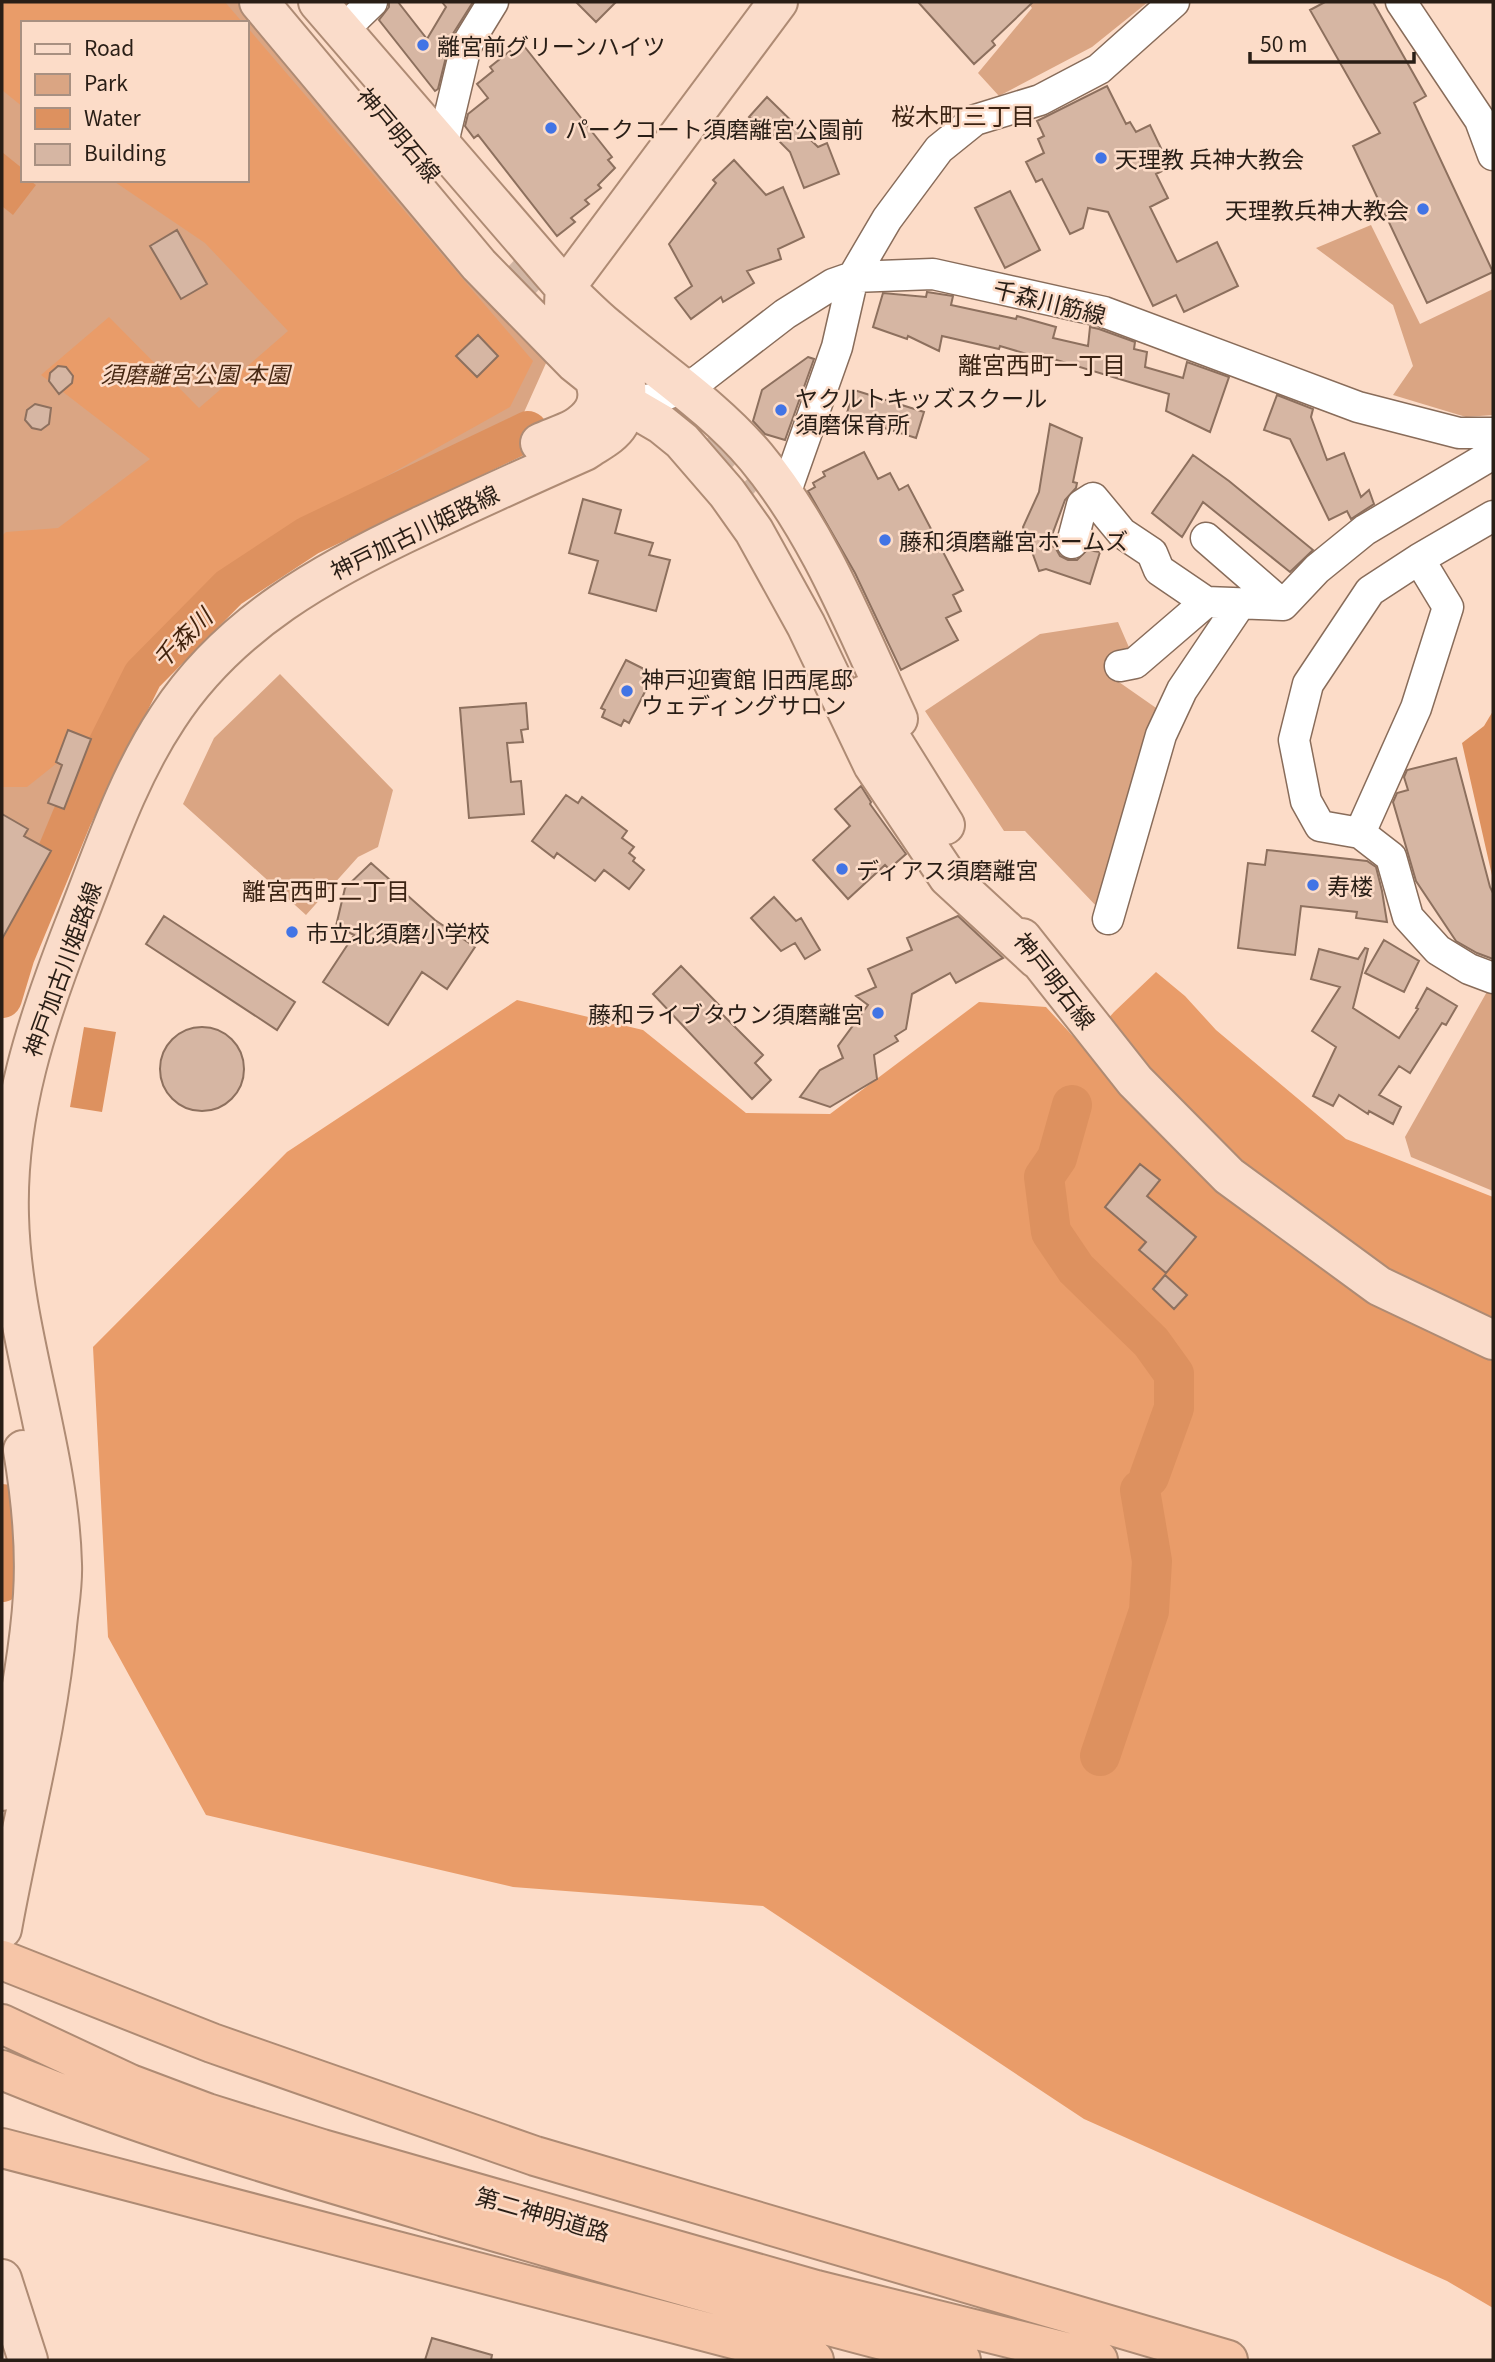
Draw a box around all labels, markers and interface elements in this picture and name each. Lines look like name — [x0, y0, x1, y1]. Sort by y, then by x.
legend — [21, 21, 248, 182]
scale bar — [1250, 21, 1414, 65]
place label: 離宮前グリーンハイツ — [437, 28, 665, 62]
text: 50 m — [1260, 28, 1307, 58]
text: Road — [84, 32, 134, 62]
marker: 離宮前グリーンハイツ — [415, 37, 431, 53]
text: Park — [84, 67, 128, 97]
street label: 神戸明石線 — [350, 79, 450, 189]
district label: 桜木町三丁目 — [891, 97, 1035, 132]
text: Water — [84, 102, 142, 132]
place label: パークコート須磨離宮公園前 — [565, 111, 864, 145]
marker: パークコート須磨離宮公園前 — [543, 120, 559, 136]
text: Building — [84, 137, 166, 167]
place label: 天理教 兵神大教会 — [1115, 141, 1304, 175]
marker: 天理教 兵神大教会 — [1093, 150, 1109, 166]
place label: 天理教兵神大教会 — [1225, 192, 1409, 226]
marker: 天理教兵神大教会 — [1415, 201, 1431, 217]
street label: 千森川筋線 — [990, 271, 1110, 331]
district label: 離宮西町一丁目 — [958, 346, 1126, 381]
park label: 須磨離宮公園 本園 — [100, 356, 293, 390]
place label: ヤクルトキッズスクール 須磨保育所 — [795, 380, 1047, 440]
marker: ヤクルトキッズスクール 須磨保育所 — [773, 402, 789, 418]
street label: 神戸加古川姫路線 — [324, 475, 504, 587]
place label: 藤和須磨離宮ホームズ — [899, 523, 1128, 557]
marker: 藤和須磨離宮ホームズ — [877, 532, 893, 548]
water label: 千森川 — [143, 597, 221, 675]
place label: 神戸迎賓館 旧西尾邸 ウェディングサロン — [641, 661, 853, 721]
marker: 神戸迎賓館 旧西尾邸 ウェディングサロン — [619, 683, 635, 699]
place label: ディアス須磨離宮 — [856, 852, 1038, 886]
marker: ディアス須磨離宮 — [834, 861, 850, 877]
place label: 寿楼 — [1327, 868, 1373, 902]
district label: 離宮西町二丁目 — [242, 872, 410, 907]
street label: 神戸加古川姫路線 — [14, 877, 108, 1061]
marker: 寿楼 — [1305, 877, 1321, 893]
place label: 市立北須磨小学校 — [306, 915, 490, 949]
marker: 市立北須磨小学校 — [284, 924, 300, 940]
street label: 神戸明石線 — [1007, 924, 1105, 1036]
place label: 藤和ライブタウン須磨離宮 — [588, 996, 864, 1030]
marker: 藤和ライブタウン須磨離宮 — [870, 1005, 886, 1021]
street label: 第二神明道路 — [472, 2178, 614, 2248]

